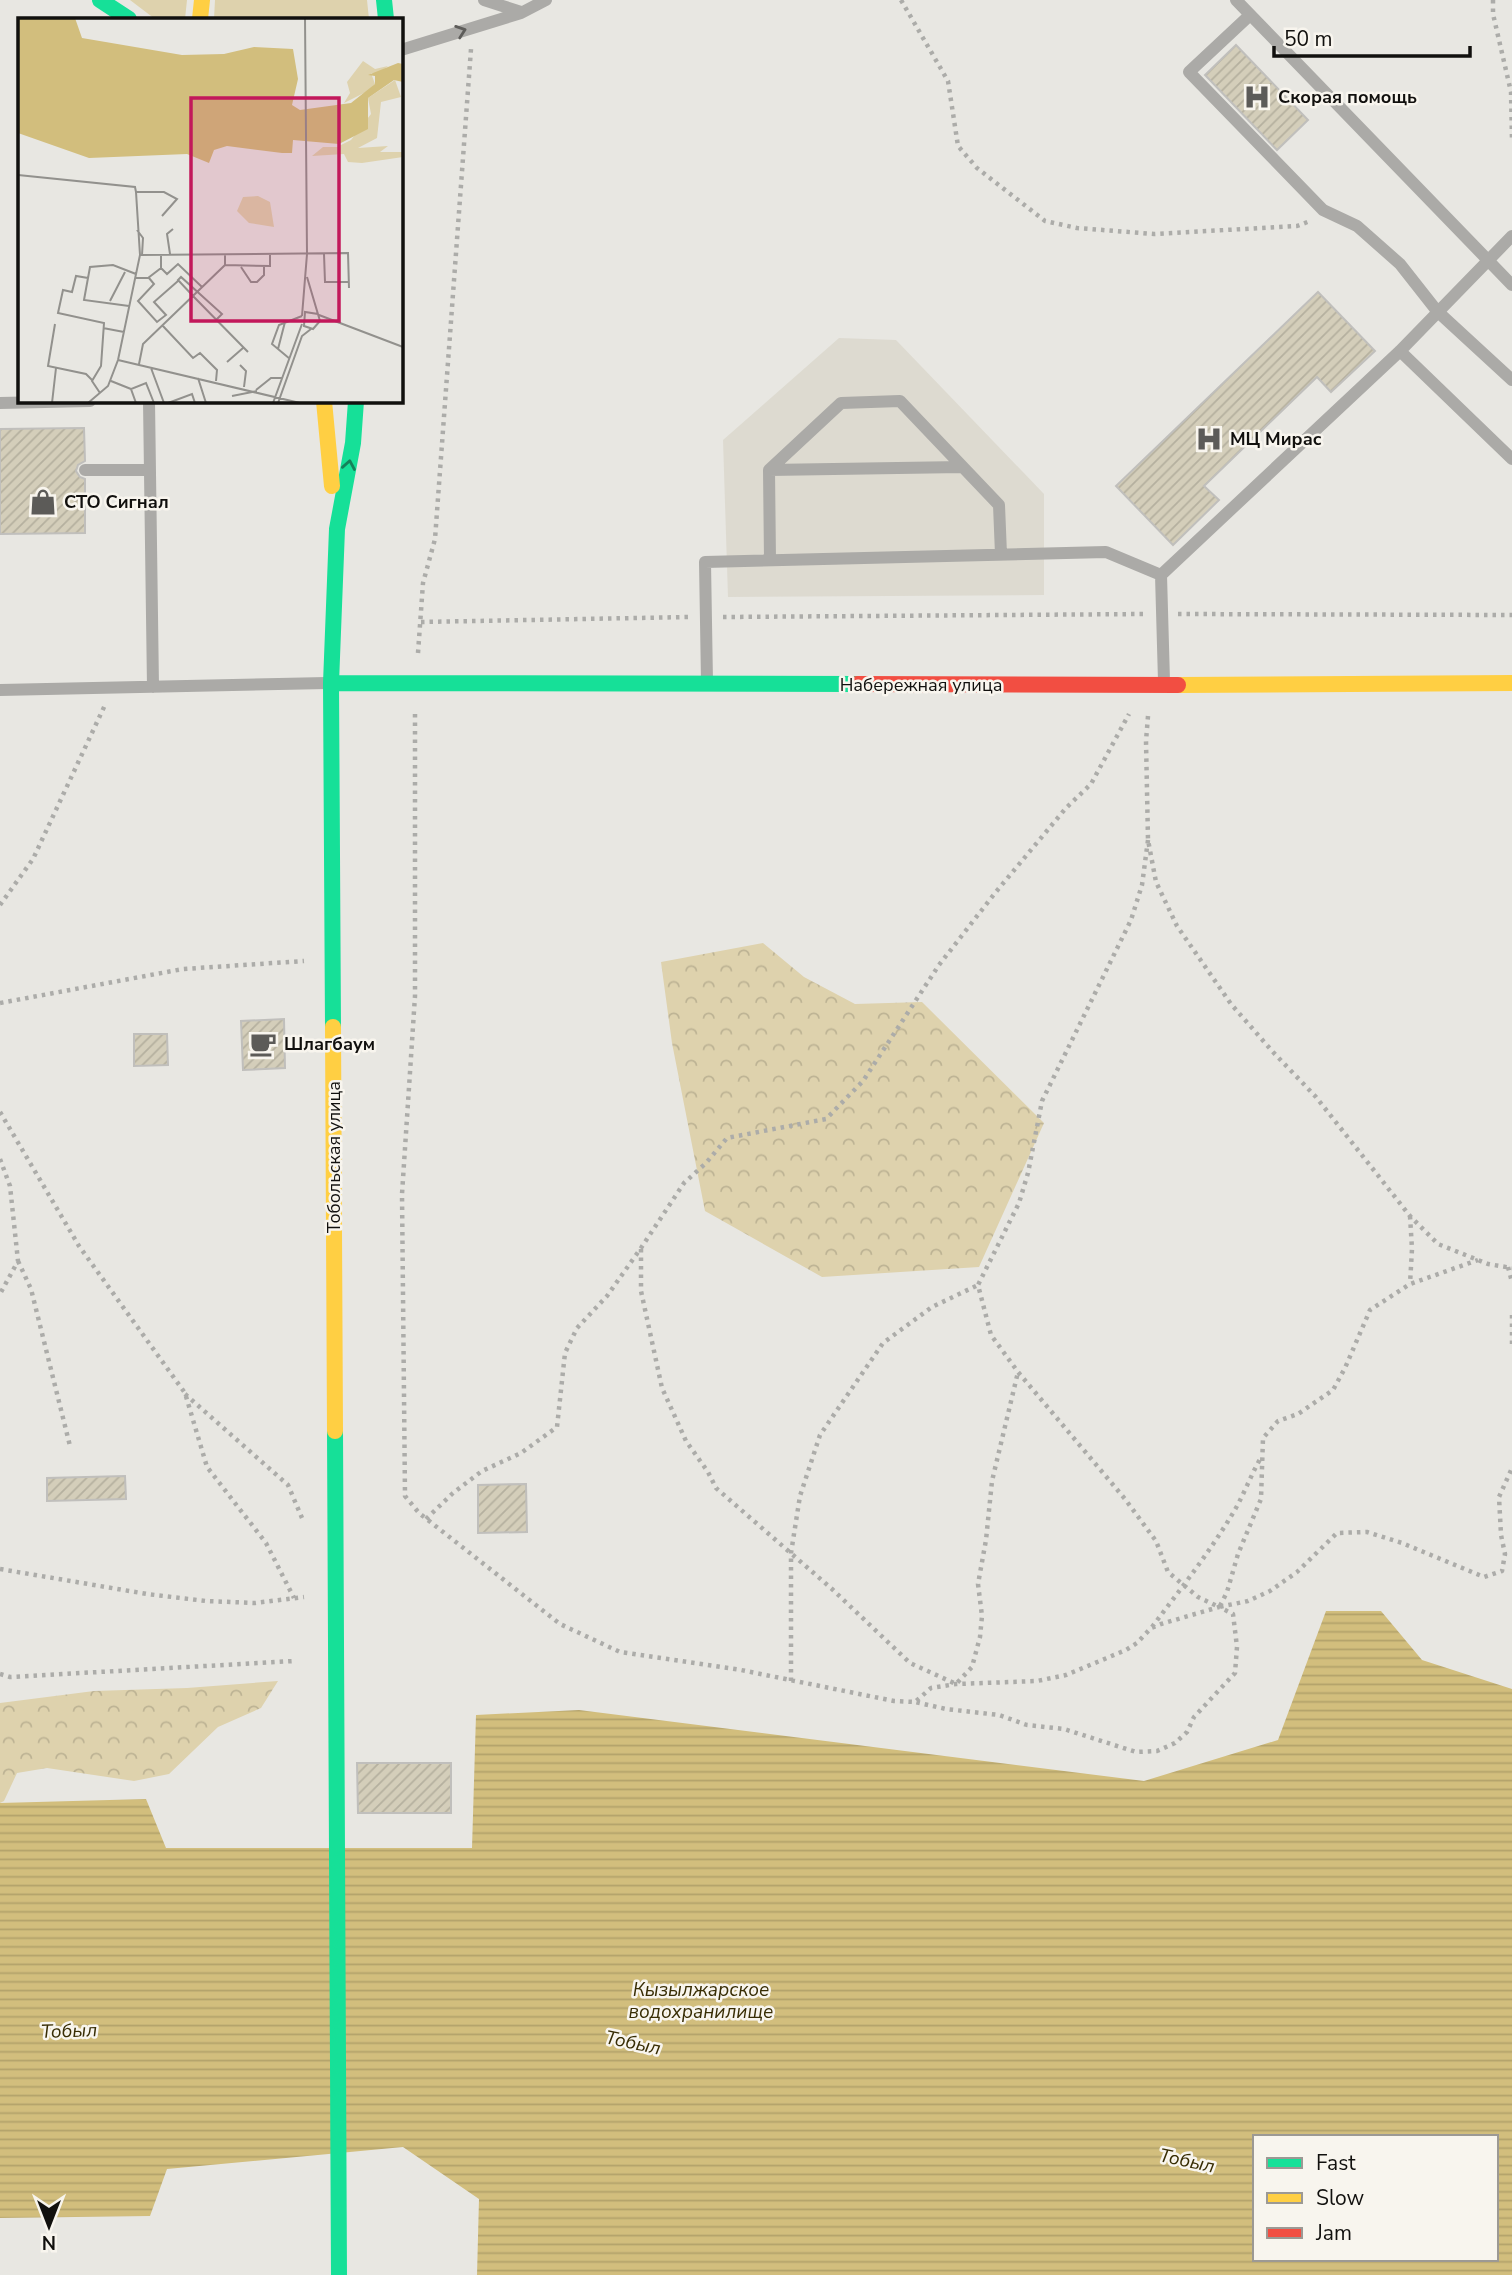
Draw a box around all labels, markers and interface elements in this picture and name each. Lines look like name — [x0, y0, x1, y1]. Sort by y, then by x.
scale bar — [1274, 14, 1470, 58]
inset map — [18, 18, 402, 402]
one-way arrow — [454, 24, 466, 39]
text: 50 m — [1284, 25, 1333, 53]
hospital icon: Скорая помощь — [1242, 82, 1272, 112]
place label: Скорая помощь — [1278, 85, 1417, 109]
hospital icon: МЦ Мирас — [1194, 424, 1224, 454]
place label: МЦ Мирас — [1230, 427, 1322, 451]
one-way arrow — [340, 459, 355, 471]
shop icon: СТО Сигнал — [28, 487, 58, 517]
place label: СТО Сигнал — [64, 490, 169, 514]
street label: Набережная улица — [840, 673, 1002, 697]
cafe icon: Шлагбаум — [248, 1029, 278, 1059]
place label: Шлагбаум — [284, 1032, 375, 1056]
street label: Тобольская улица — [322, 1081, 346, 1233]
water label: Кызылжарское водохранилище — [629, 1977, 773, 2025]
water label: Тобыл — [40, 2017, 98, 2045]
water label: Тобыл — [603, 2024, 663, 2062]
legend — [1253, 2135, 1498, 2261]
water label: Тобыл — [1157, 2142, 1217, 2180]
text: Fast — [1316, 2149, 1356, 2177]
text: Slow — [1316, 2184, 1365, 2212]
north arrow — [14, 2191, 84, 2261]
text: Jam — [1315, 2219, 1352, 2247]
text: N — [42, 2229, 56, 2255]

